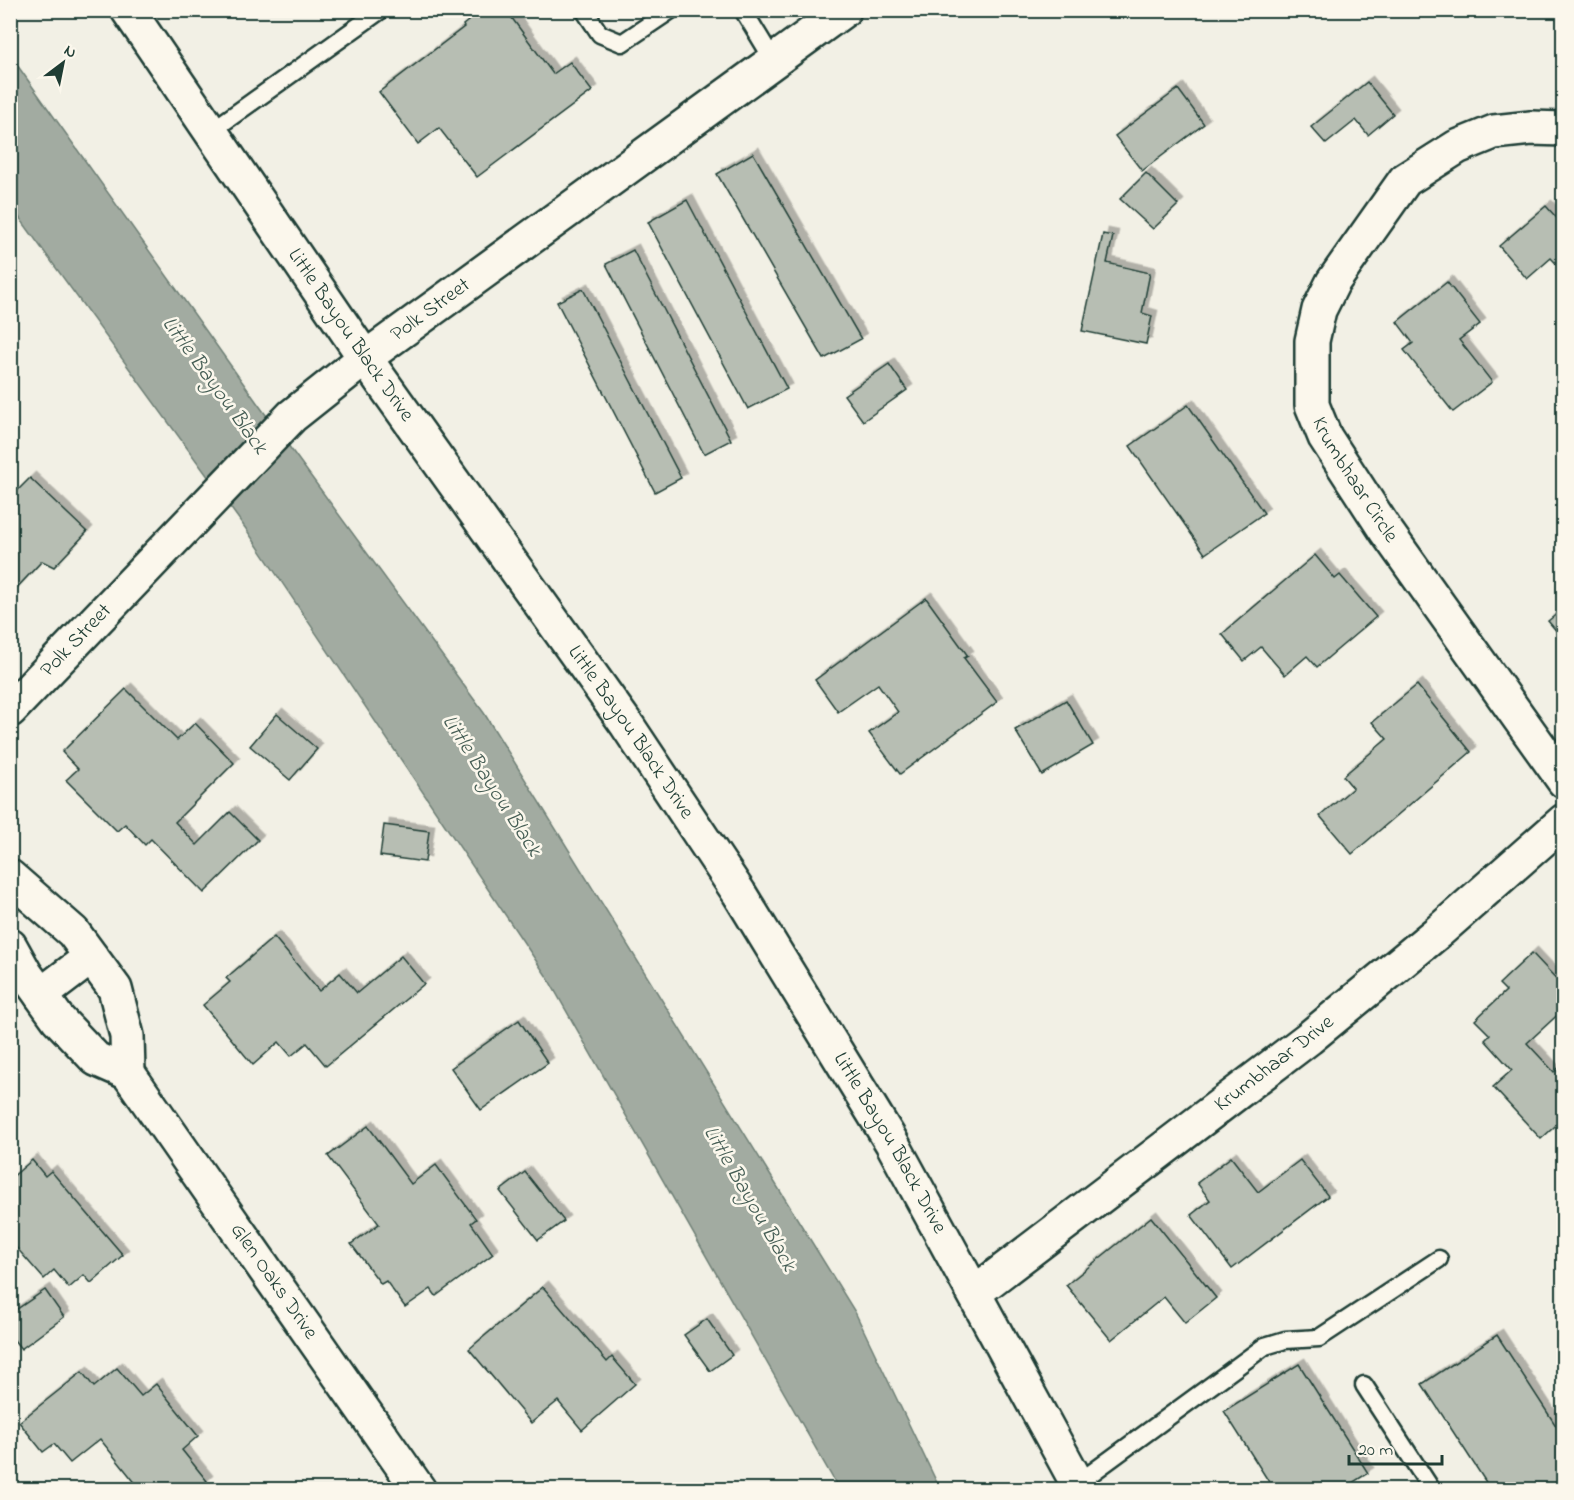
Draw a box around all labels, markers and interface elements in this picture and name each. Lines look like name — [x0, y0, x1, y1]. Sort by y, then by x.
north arrow — [33, 33, 93, 93]
text: N — [59, 39, 81, 65]
street label: Little Bayou Black Drive — [280, 242, 421, 429]
street label: Polk Street — [385, 271, 477, 349]
water label: Little Bayou Black — [153, 310, 276, 463]
street label: Krumbhaar Circle — [1303, 413, 1405, 550]
street label: Polk Street — [34, 597, 119, 684]
street label: Little Bayou Black Drive — [560, 639, 701, 826]
water label: Little Bayou Black — [433, 709, 550, 864]
street label: Krumbhaar Drive — [1208, 1008, 1341, 1120]
street label: Little Bayou Black Drive — [825, 1047, 954, 1240]
water label: Little Bayou Black — [694, 1120, 804, 1279]
street label: Glen Oaks Drive — [222, 1217, 325, 1346]
scale bar — [1349, 1428, 1442, 1466]
text: 20 m — [1358, 1438, 1393, 1464]

